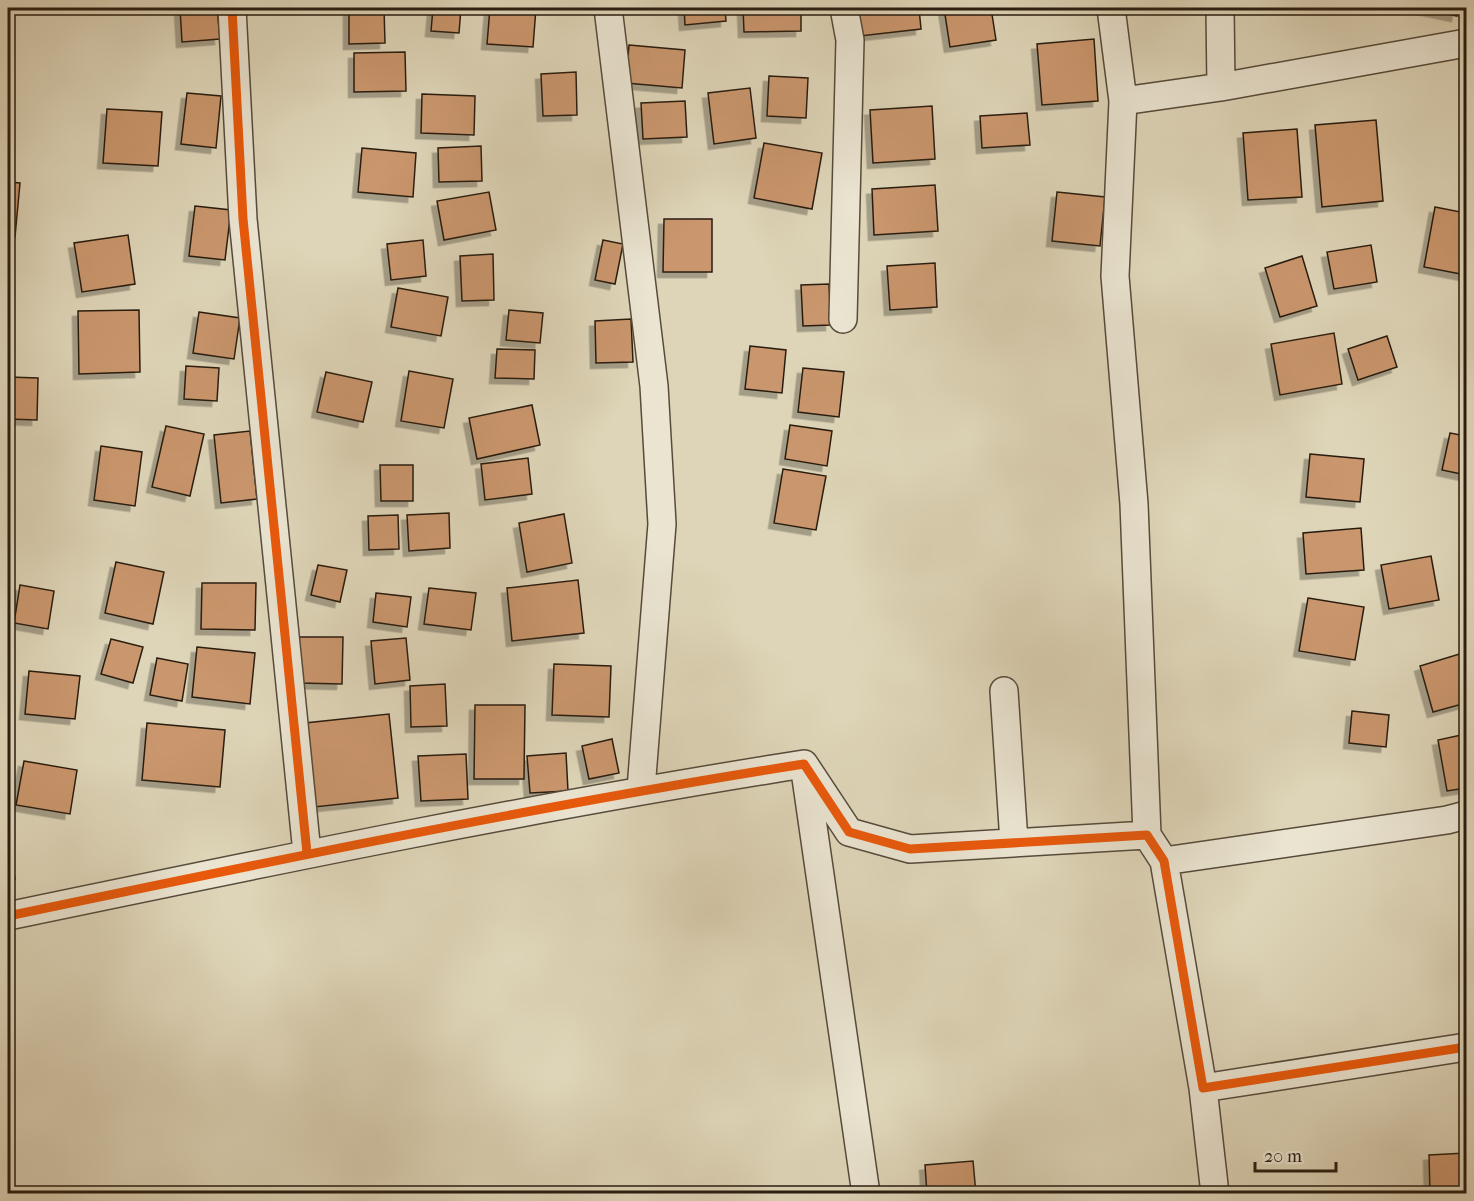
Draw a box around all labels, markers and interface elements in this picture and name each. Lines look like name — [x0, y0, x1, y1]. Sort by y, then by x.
scale bar — [1255, 1135, 1336, 1173]
text: 20 m — [1264, 1146, 1302, 1167]

